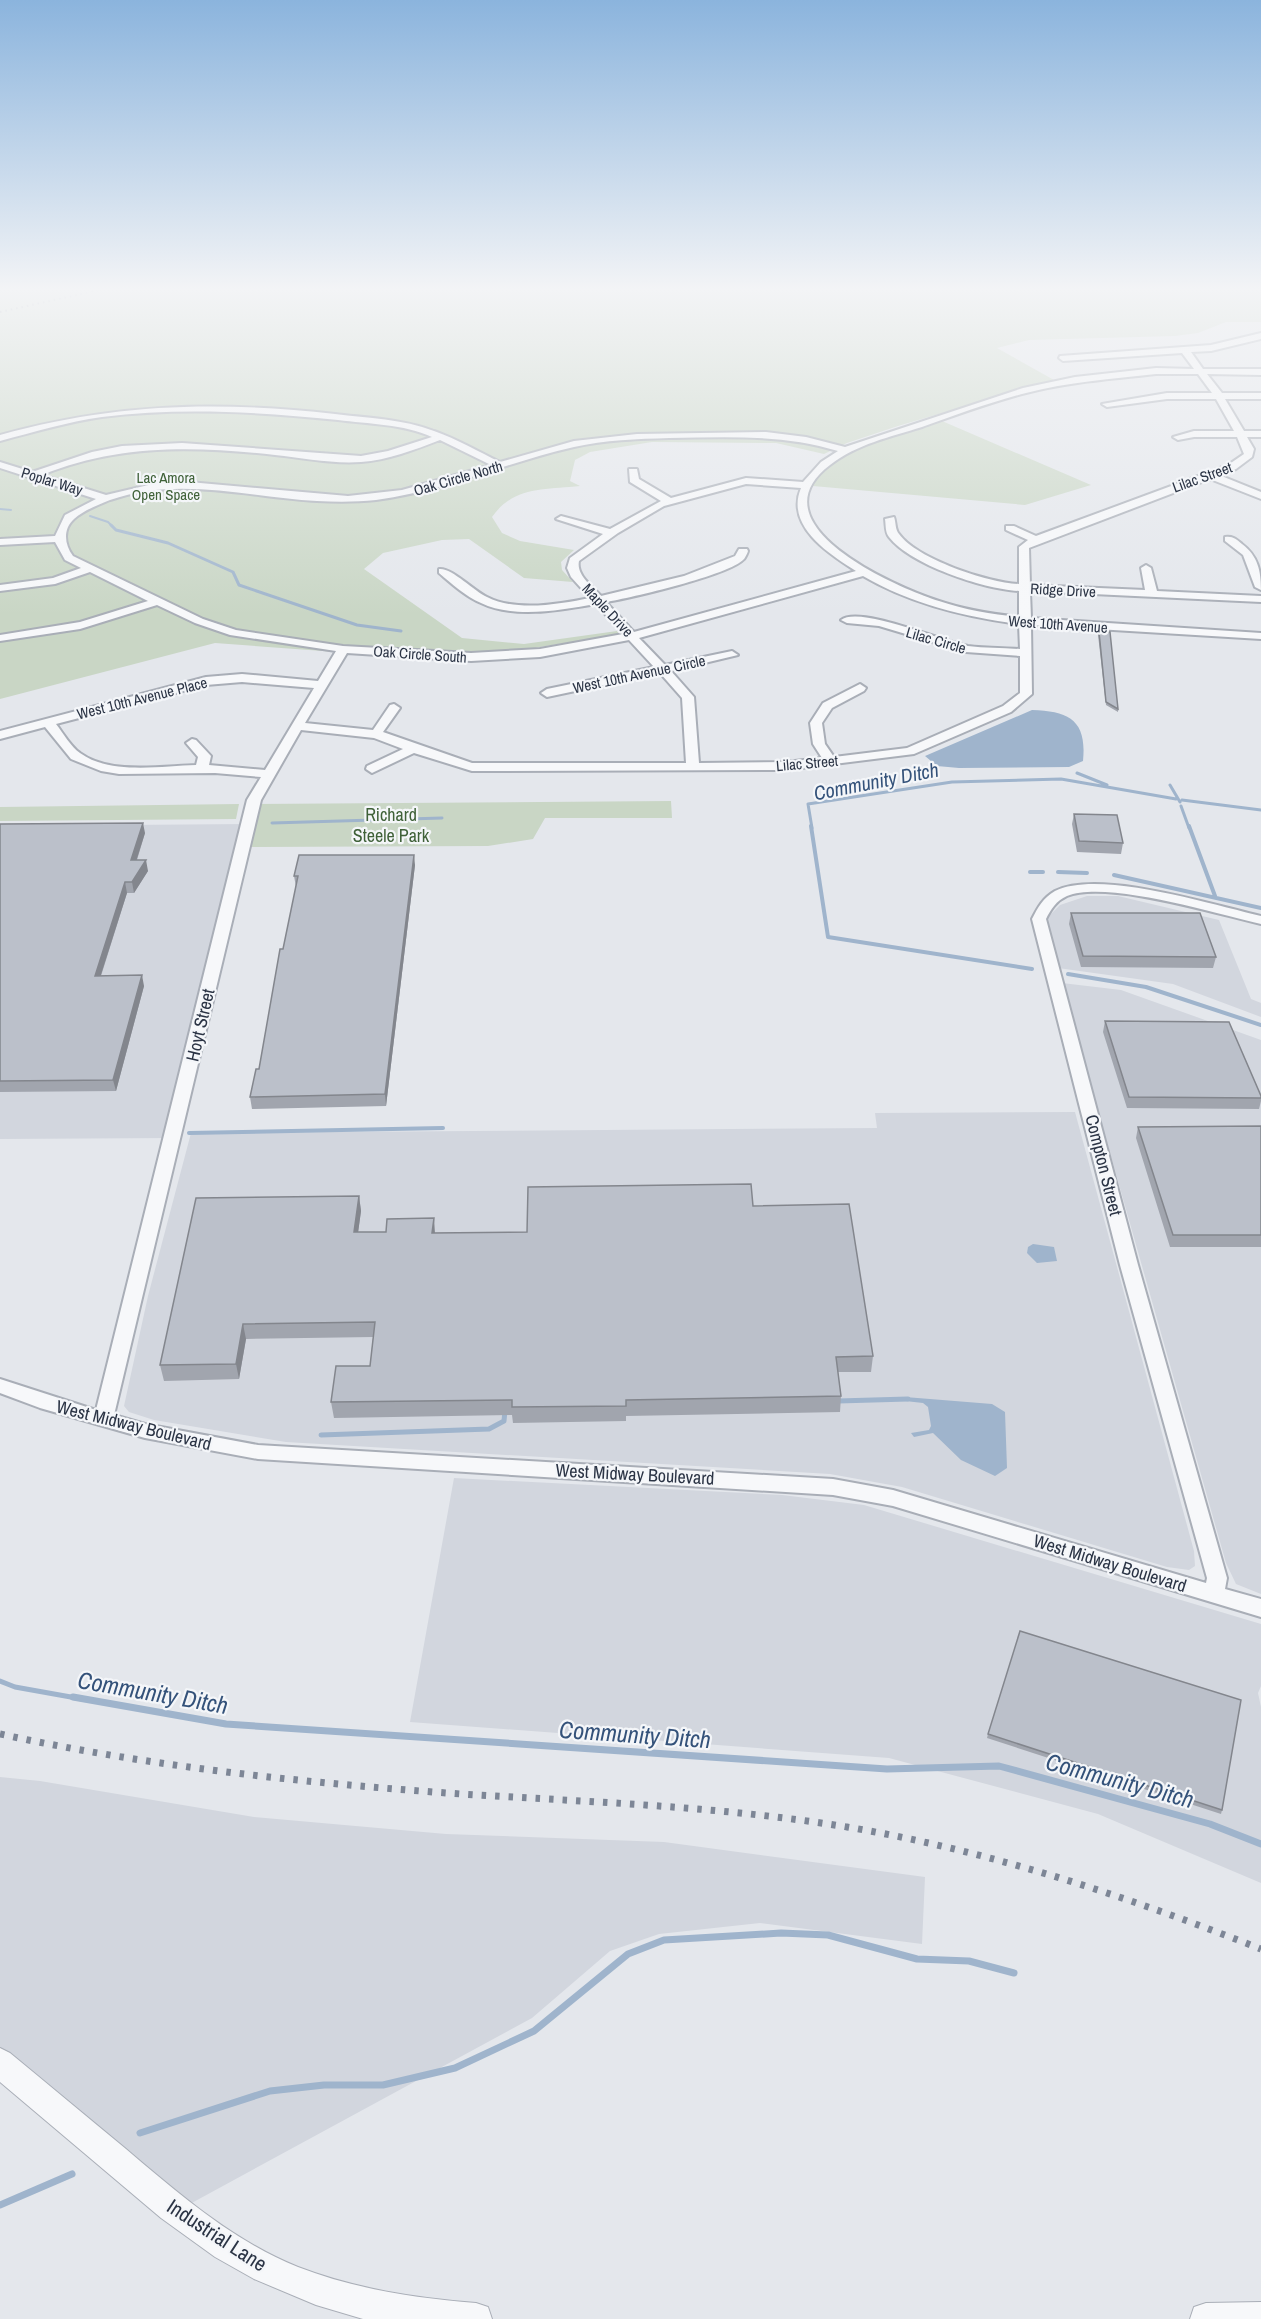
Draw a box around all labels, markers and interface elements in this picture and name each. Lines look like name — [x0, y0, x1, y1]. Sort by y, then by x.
street label: Oak Circle North — [411, 455, 505, 501]
street label: Lilac Street — [1169, 456, 1235, 498]
street label: Poplar Way — [19, 462, 86, 501]
park label: Lac Amora Open Space — [132, 467, 200, 505]
street label: Ridge Drive — [1030, 578, 1096, 602]
street label: Maple Drive — [578, 579, 638, 642]
street label: West 10th Avenue — [1008, 610, 1108, 638]
street label: Lilac Circle — [904, 621, 969, 659]
street label: Oak Circle South — [373, 640, 467, 668]
street label: West 10th Avenue Circle — [571, 650, 707, 698]
street label: West 10th Avenue Place — [75, 672, 210, 724]
street label: Lilac Street — [775, 750, 839, 776]
water label: Community Ditch — [811, 756, 941, 806]
park label: Richard Steele Park — [353, 802, 430, 848]
street label: Hoyt Street — [180, 986, 220, 1064]
street label: Compton Street — [1079, 1112, 1129, 1218]
street label: West Midway Boulevard — [54, 1394, 214, 1456]
street label: West Midway Boulevard — [555, 1457, 715, 1491]
street label: West Midway Boulevard — [1030, 1528, 1190, 1598]
water label: Community Ditch — [75, 1663, 231, 1721]
water label: Community Ditch — [558, 1713, 712, 1755]
water label: Community Ditch — [1042, 1745, 1198, 1815]
street label: Industrial Lane — [161, 2192, 273, 2278]

